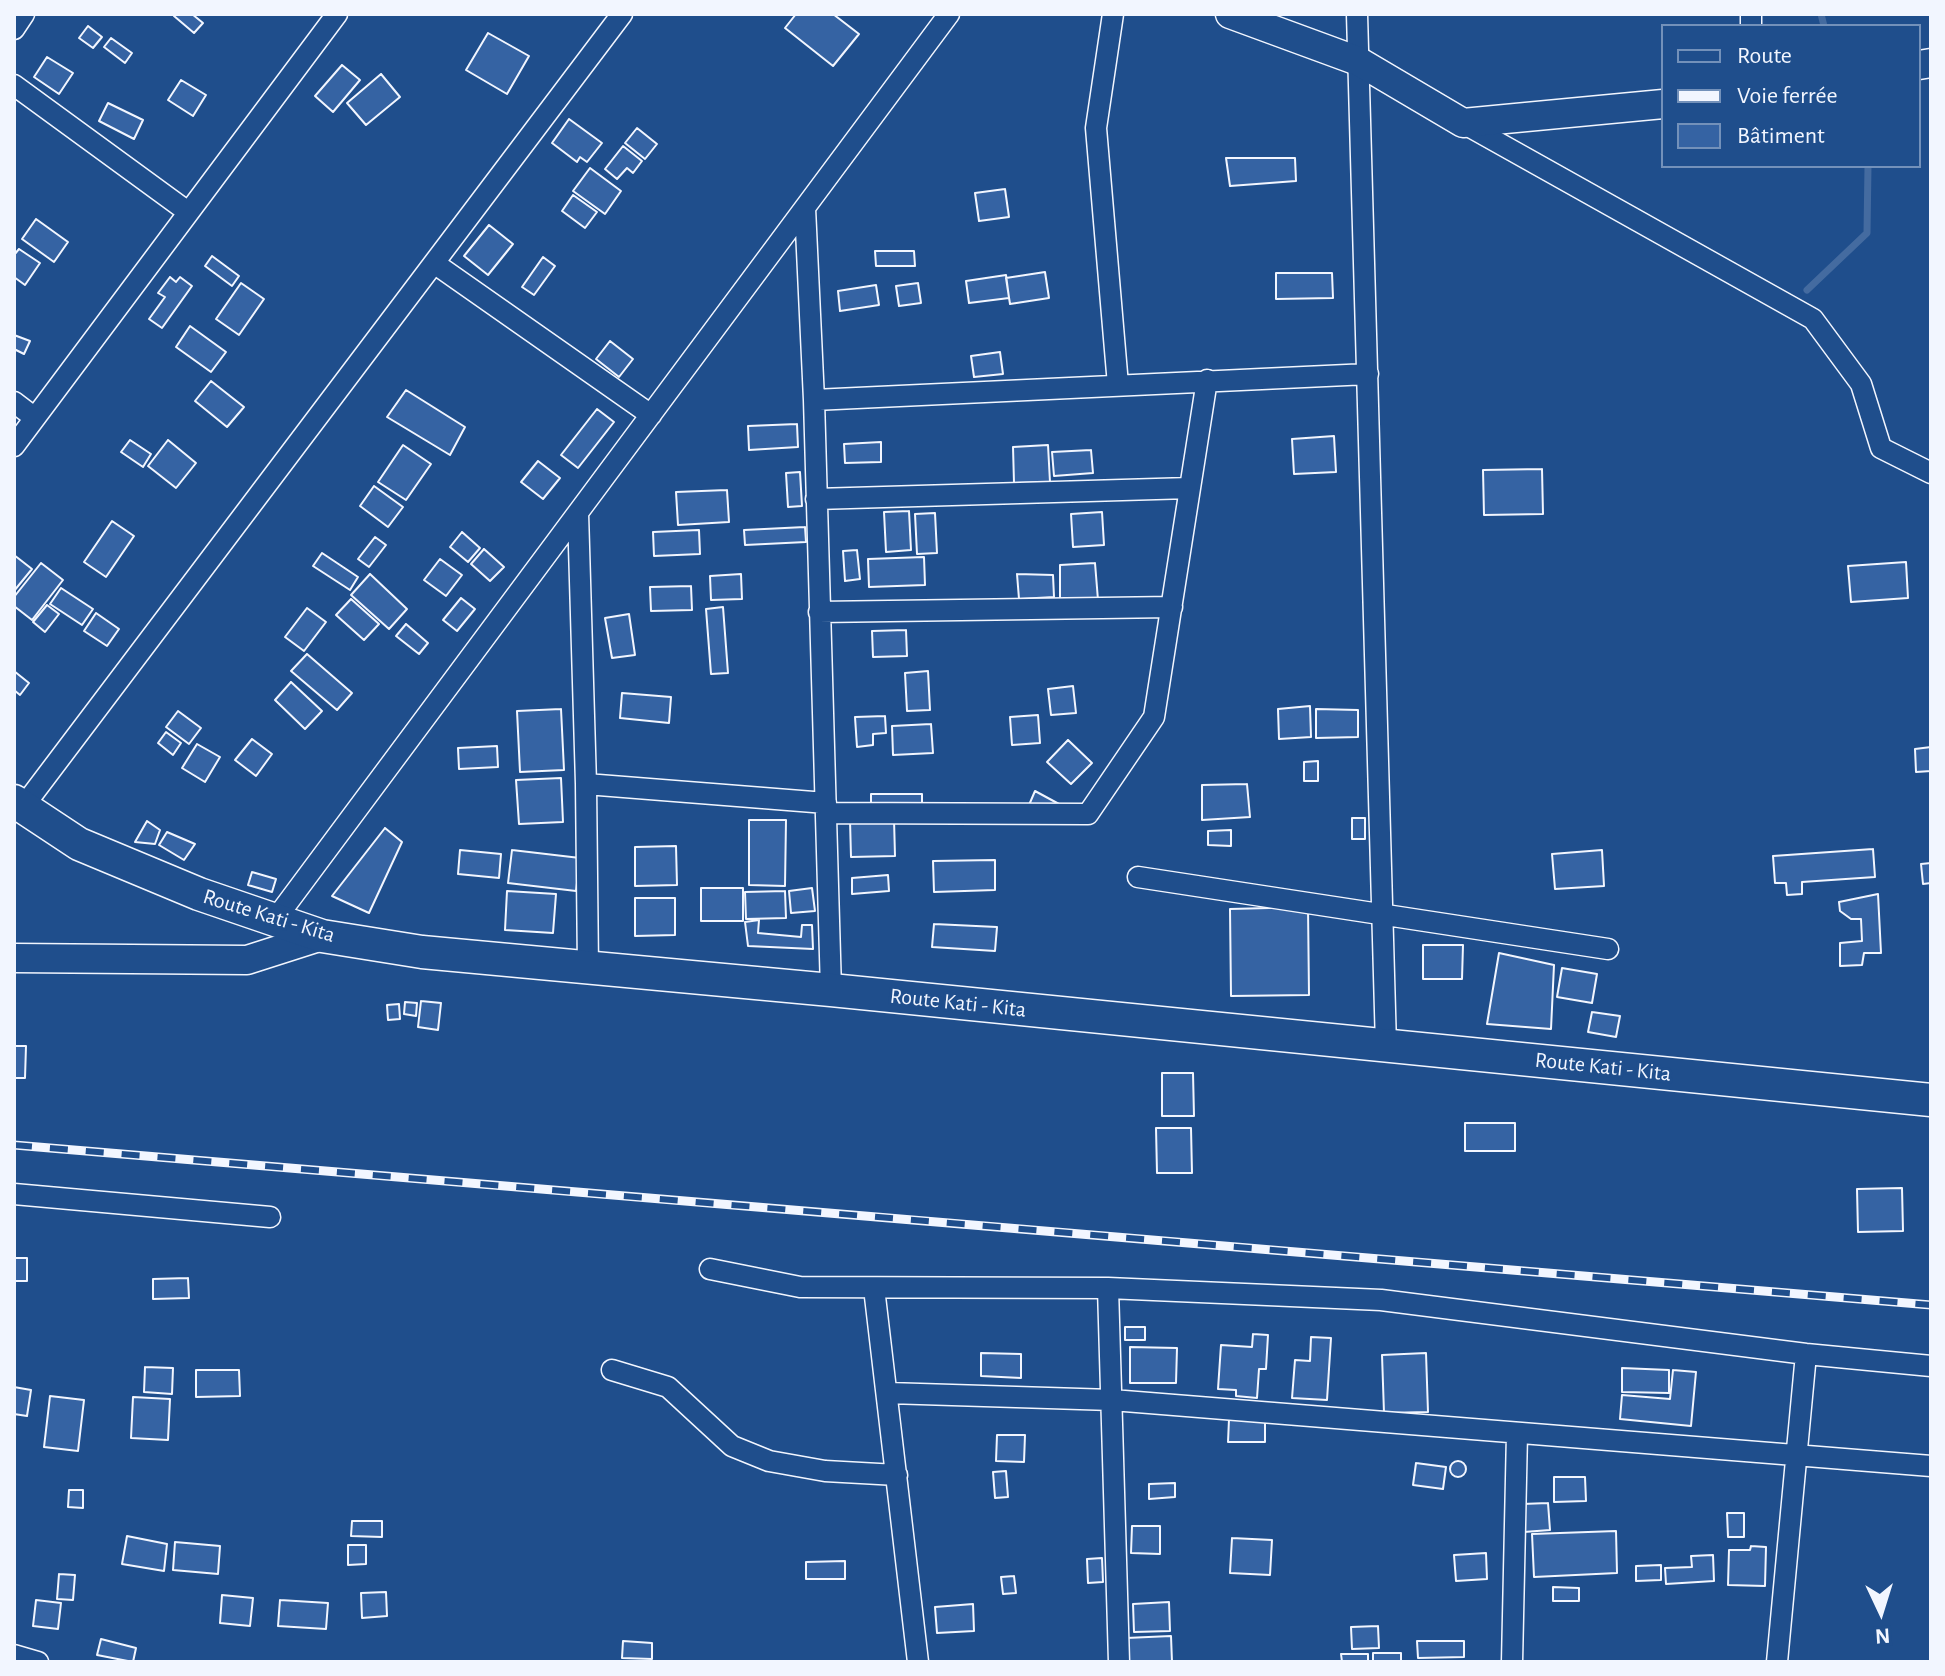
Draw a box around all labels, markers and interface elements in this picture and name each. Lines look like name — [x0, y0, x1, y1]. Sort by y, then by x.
legend — [1661, 24, 1921, 168]
text: Route — [1737, 44, 1792, 68]
text: Voie ferrée — [1737, 84, 1838, 108]
text: Bâtiment — [1737, 124, 1825, 148]
street label: Route Kati - Kita — [200, 883, 338, 949]
street label: Route Kati - Kita — [889, 983, 1027, 1023]
street label: Route Kati - Kita — [1534, 1047, 1672, 1087]
north arrow — [1841, 1572, 1921, 1652]
text: N — [1874, 1624, 1891, 1647]

